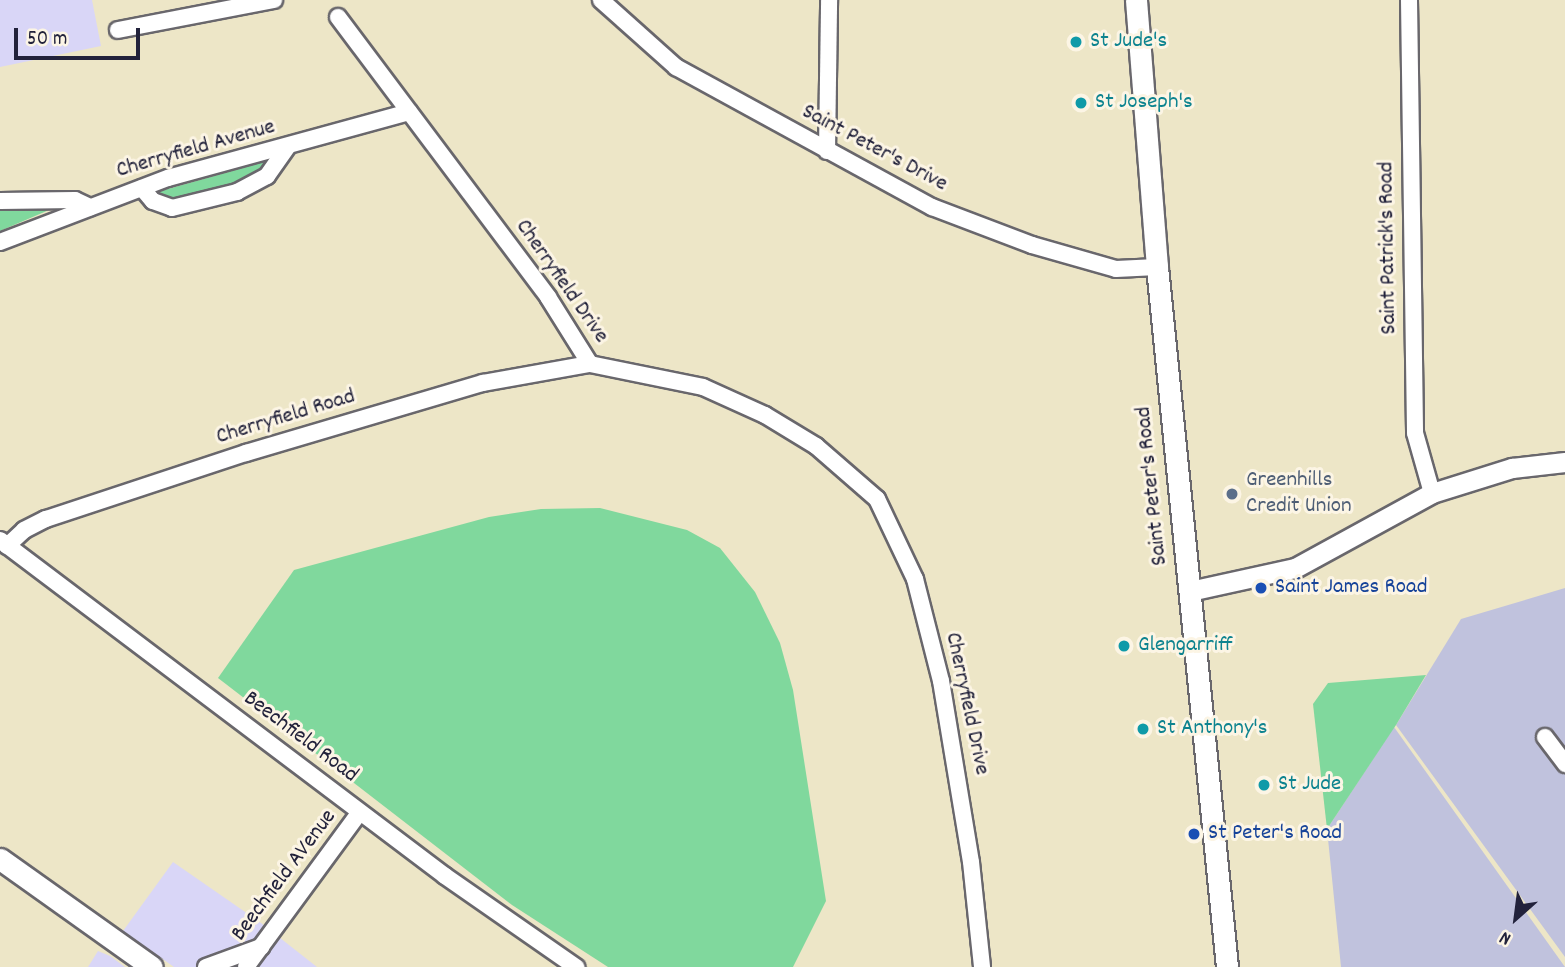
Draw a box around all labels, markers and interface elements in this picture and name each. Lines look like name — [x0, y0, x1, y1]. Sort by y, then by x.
scale bar — [18, 14, 144, 58]
text: 50 m — [27, 25, 67, 55]
place label: St Jude's — [1090, 28, 1167, 56]
marker: St Jude's — [1068, 34, 1084, 50]
place label: St Joseph's — [1095, 89, 1193, 117]
marker: St Joseph's — [1073, 95, 1089, 111]
street label: Saint Peter's Drive — [796, 99, 952, 199]
street label: Cherryfield Avenue — [114, 114, 278, 186]
street label: Saint Patrick's Road — [1374, 161, 1404, 335]
street label: Cherryfield Drive — [508, 215, 614, 349]
street label: Cherryfield Road — [213, 384, 359, 452]
street label: Saint Peter's Road — [1131, 405, 1175, 567]
place label: Greenhills Credit Union — [1246, 467, 1352, 521]
marker: Greenhills Credit Union — [1224, 486, 1240, 502]
place label: Saint James Road — [1275, 574, 1428, 602]
marker: Saint James Road — [1253, 580, 1269, 596]
street label: Cherryfield Drive — [937, 630, 995, 778]
place label: Glengarriff — [1138, 632, 1234, 660]
marker: Glengarriff — [1116, 638, 1132, 654]
street label: Beechfield Road — [237, 686, 363, 790]
place label: St Anthony's — [1157, 715, 1267, 743]
marker: St Anthony's — [1135, 721, 1151, 737]
place label: St Jude — [1278, 771, 1341, 799]
marker: St Jude — [1256, 777, 1272, 793]
street label: Beechfield AVenue — [227, 805, 343, 947]
place label: St Peter's Road — [1208, 820, 1342, 848]
marker: St Peter's Road — [1186, 826, 1202, 842]
north arrow — [1481, 883, 1551, 953]
text: N — [1495, 923, 1516, 951]

